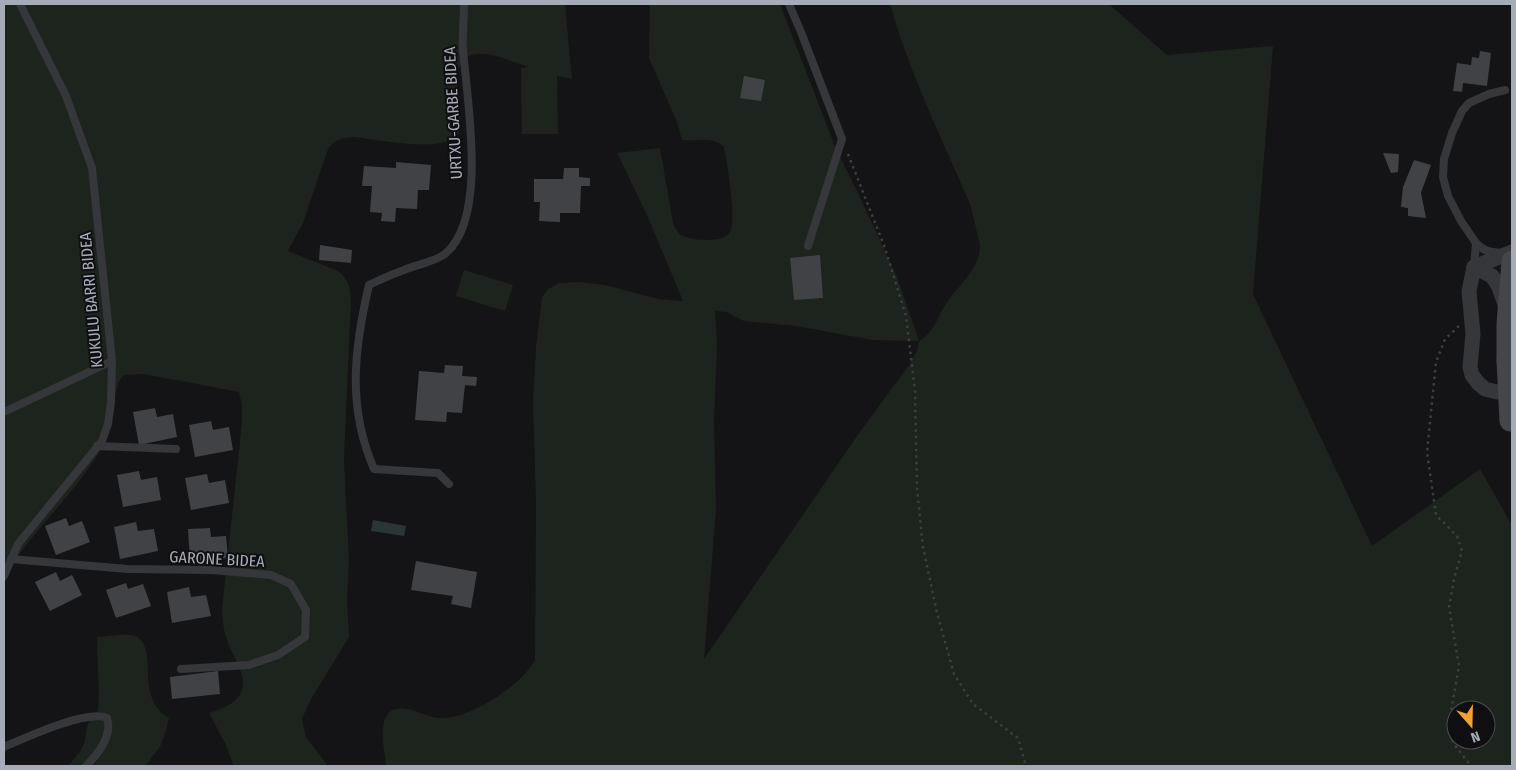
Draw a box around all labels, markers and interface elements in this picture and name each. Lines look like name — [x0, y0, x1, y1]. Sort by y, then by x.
street label: URTXU-GARBE BIDEA — [440, 46, 466, 180]
street label: KUKULU BARRI BIDEA — [76, 231, 106, 369]
street label: GARONE BIDEA — [169, 547, 266, 571]
north arrow — [1446, 700, 1496, 750]
text: N — [1468, 727, 1482, 746]

